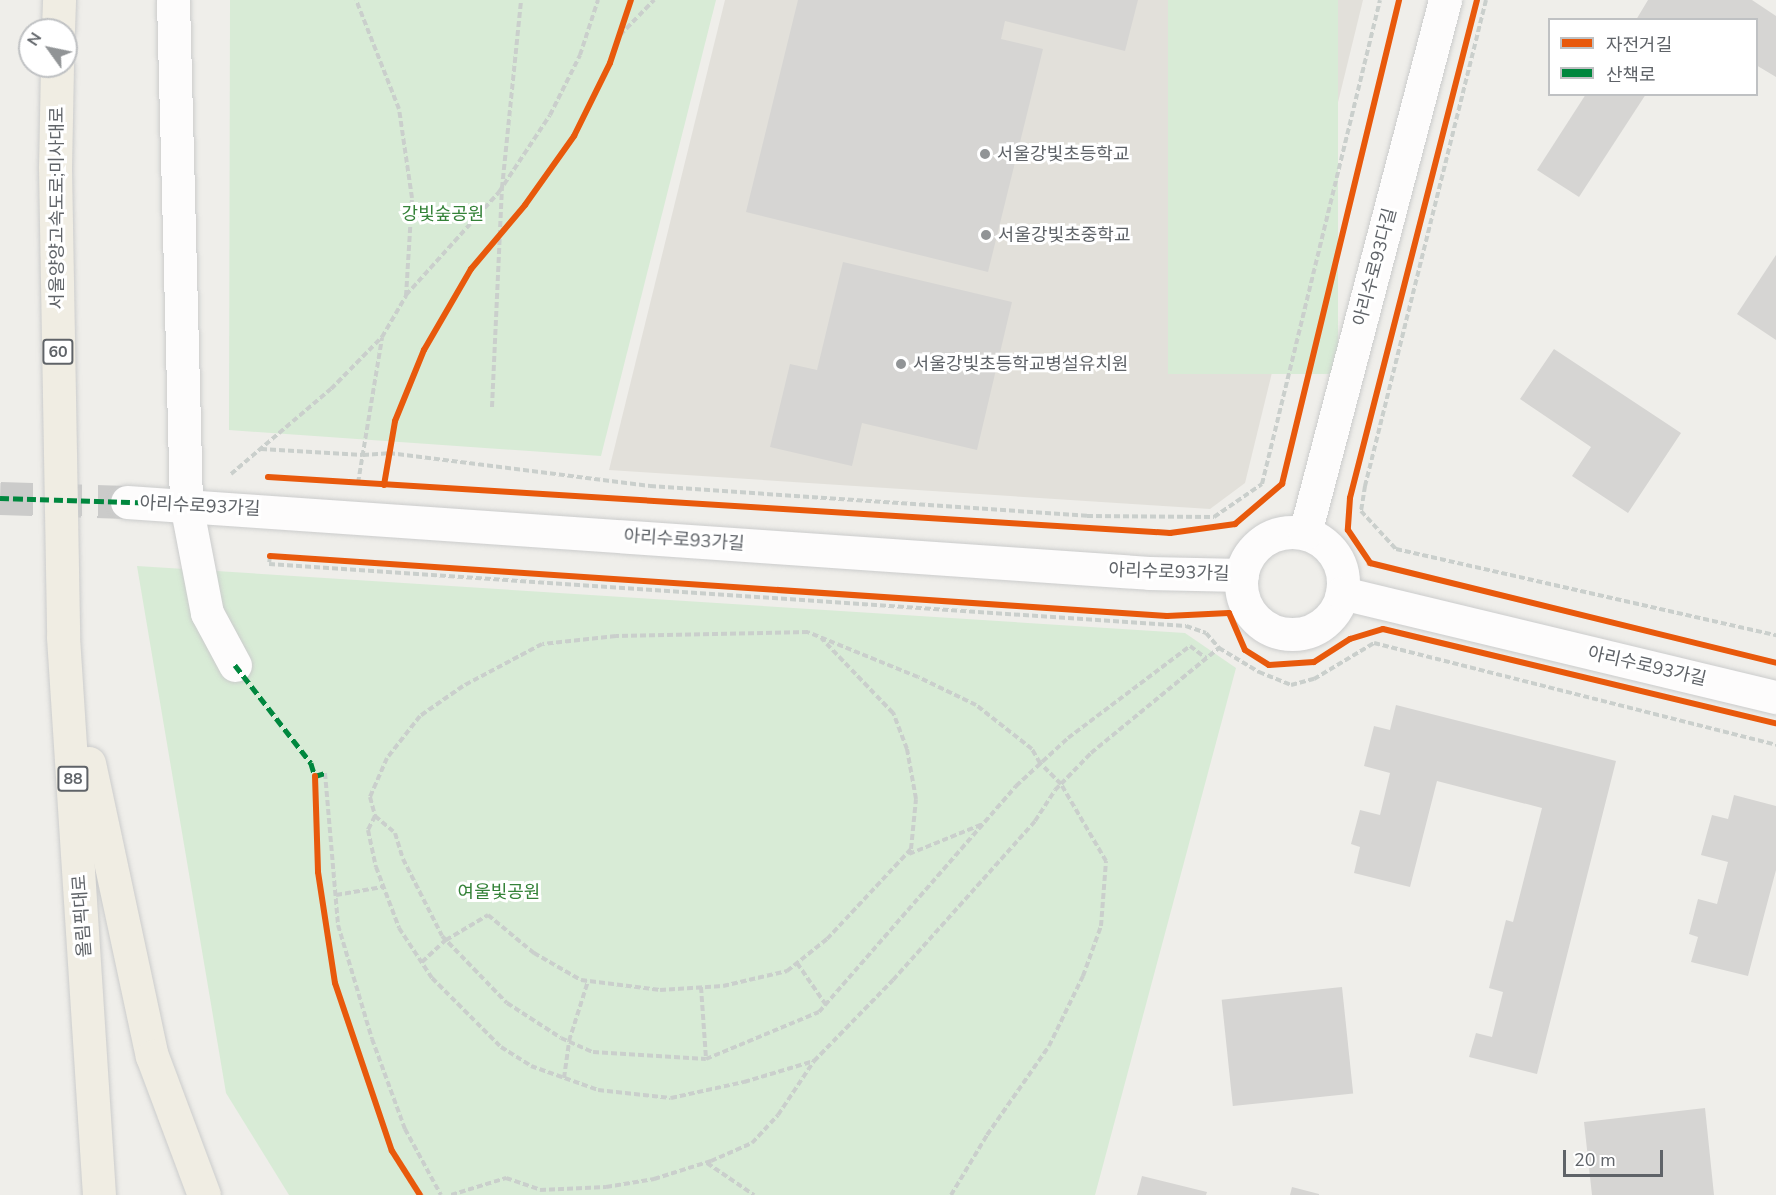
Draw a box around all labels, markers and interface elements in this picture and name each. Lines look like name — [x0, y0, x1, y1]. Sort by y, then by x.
north arrow — [18, 18, 78, 78]
legend — [1548, 18, 1758, 96]
text: N — [22, 28, 47, 50]
text: 자전거길 — [1606, 33, 1672, 57]
text: 산책로 — [1606, 63, 1656, 87]
street label: 서울양양고속도로;미사대로 — [46, 107, 68, 309]
place label: 서울강빛초등학교 — [997, 143, 1129, 165]
marker: 서울강빛초등학교 — [978, 147, 992, 161]
park label: 강빛숲공원 — [402, 203, 484, 225]
street label: 아리수로93다길 — [1349, 206, 1401, 328]
place label: 서울강빛초중학교 — [998, 224, 1130, 246]
marker: 서울강빛초중학교 — [979, 228, 993, 242]
road number: 60 — [42, 339, 74, 365]
place label: 서울강빛초등학교병설유치원 — [913, 353, 1128, 375]
marker: 서울강빛초등학교병설유치원 — [894, 357, 908, 371]
street label: 아리수로93가길 — [139, 492, 261, 520]
street label: 아리수로93가길 — [623, 525, 745, 555]
street label: 아리수로93가길 — [1108, 559, 1230, 585]
street label: 아리수로93가길 — [1586, 642, 1708, 690]
road number: 88 — [56, 766, 90, 792]
street label: 올림픽대로 — [68, 874, 96, 958]
park label: 여울빛공원 — [458, 881, 540, 903]
scale bar — [1566, 1138, 1666, 1176]
text: 20 m — [1574, 1148, 1616, 1172]

